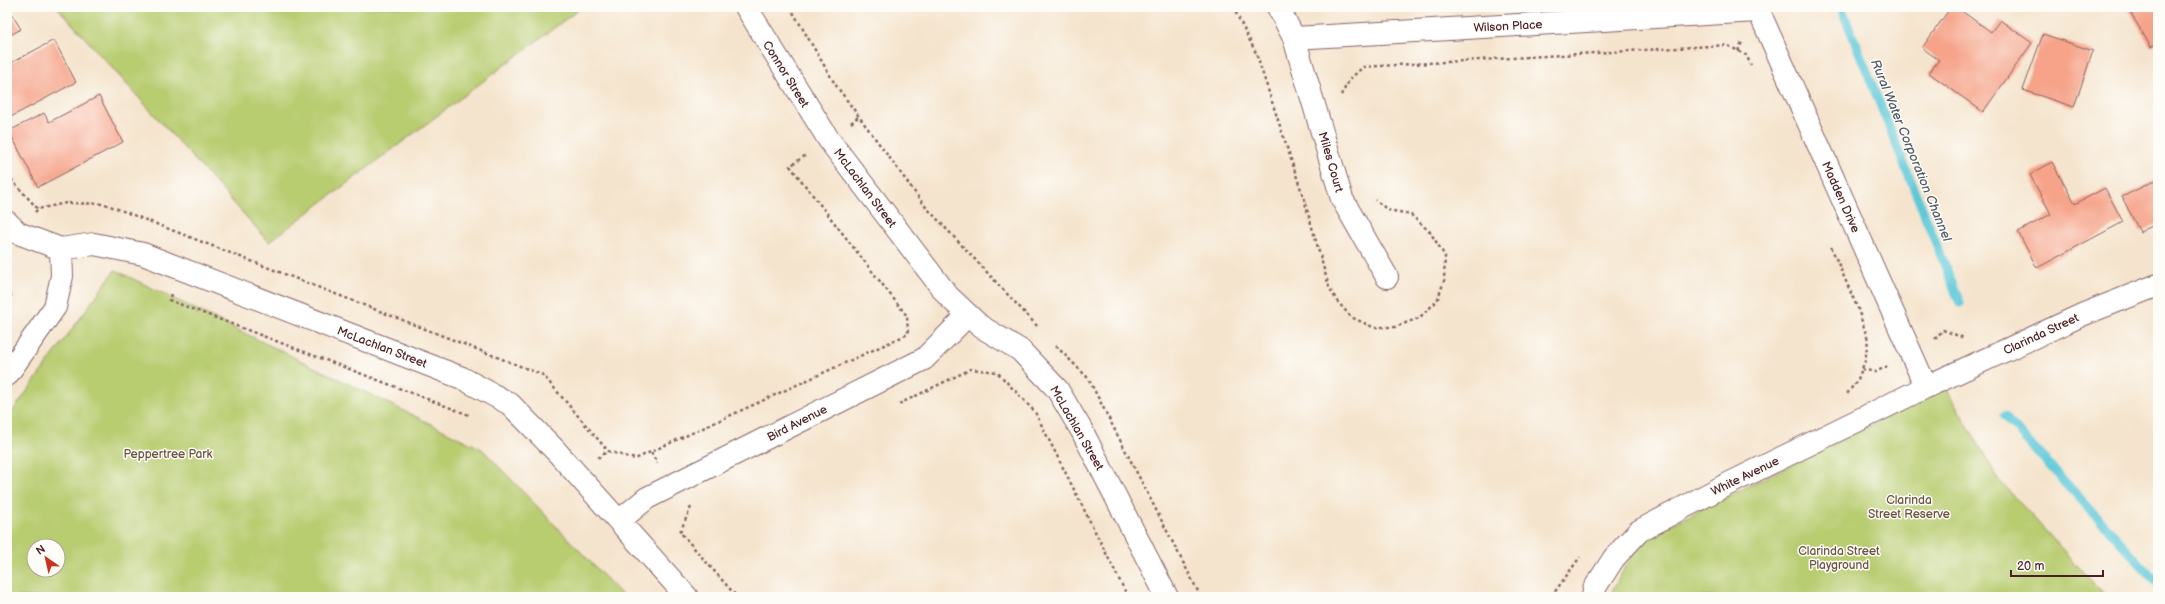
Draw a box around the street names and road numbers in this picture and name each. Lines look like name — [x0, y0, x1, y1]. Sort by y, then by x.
street label: Wilson Place — [1473, 17, 1543, 36]
street label: Connor Street — [759, 38, 812, 111]
street label: Miles Court — [1315, 130, 1346, 194]
street label: McLachlan Street — [830, 146, 899, 231]
street label: Madden Drive — [1818, 159, 1863, 235]
street label: Clarinda Street — [2001, 310, 2082, 358]
street label: McLachlan Street — [335, 323, 429, 372]
street label: McLachlan Street — [1046, 383, 1107, 473]
street label: Bird Avenue — [765, 402, 830, 445]
street label: White Avenue — [1709, 454, 1782, 499]

